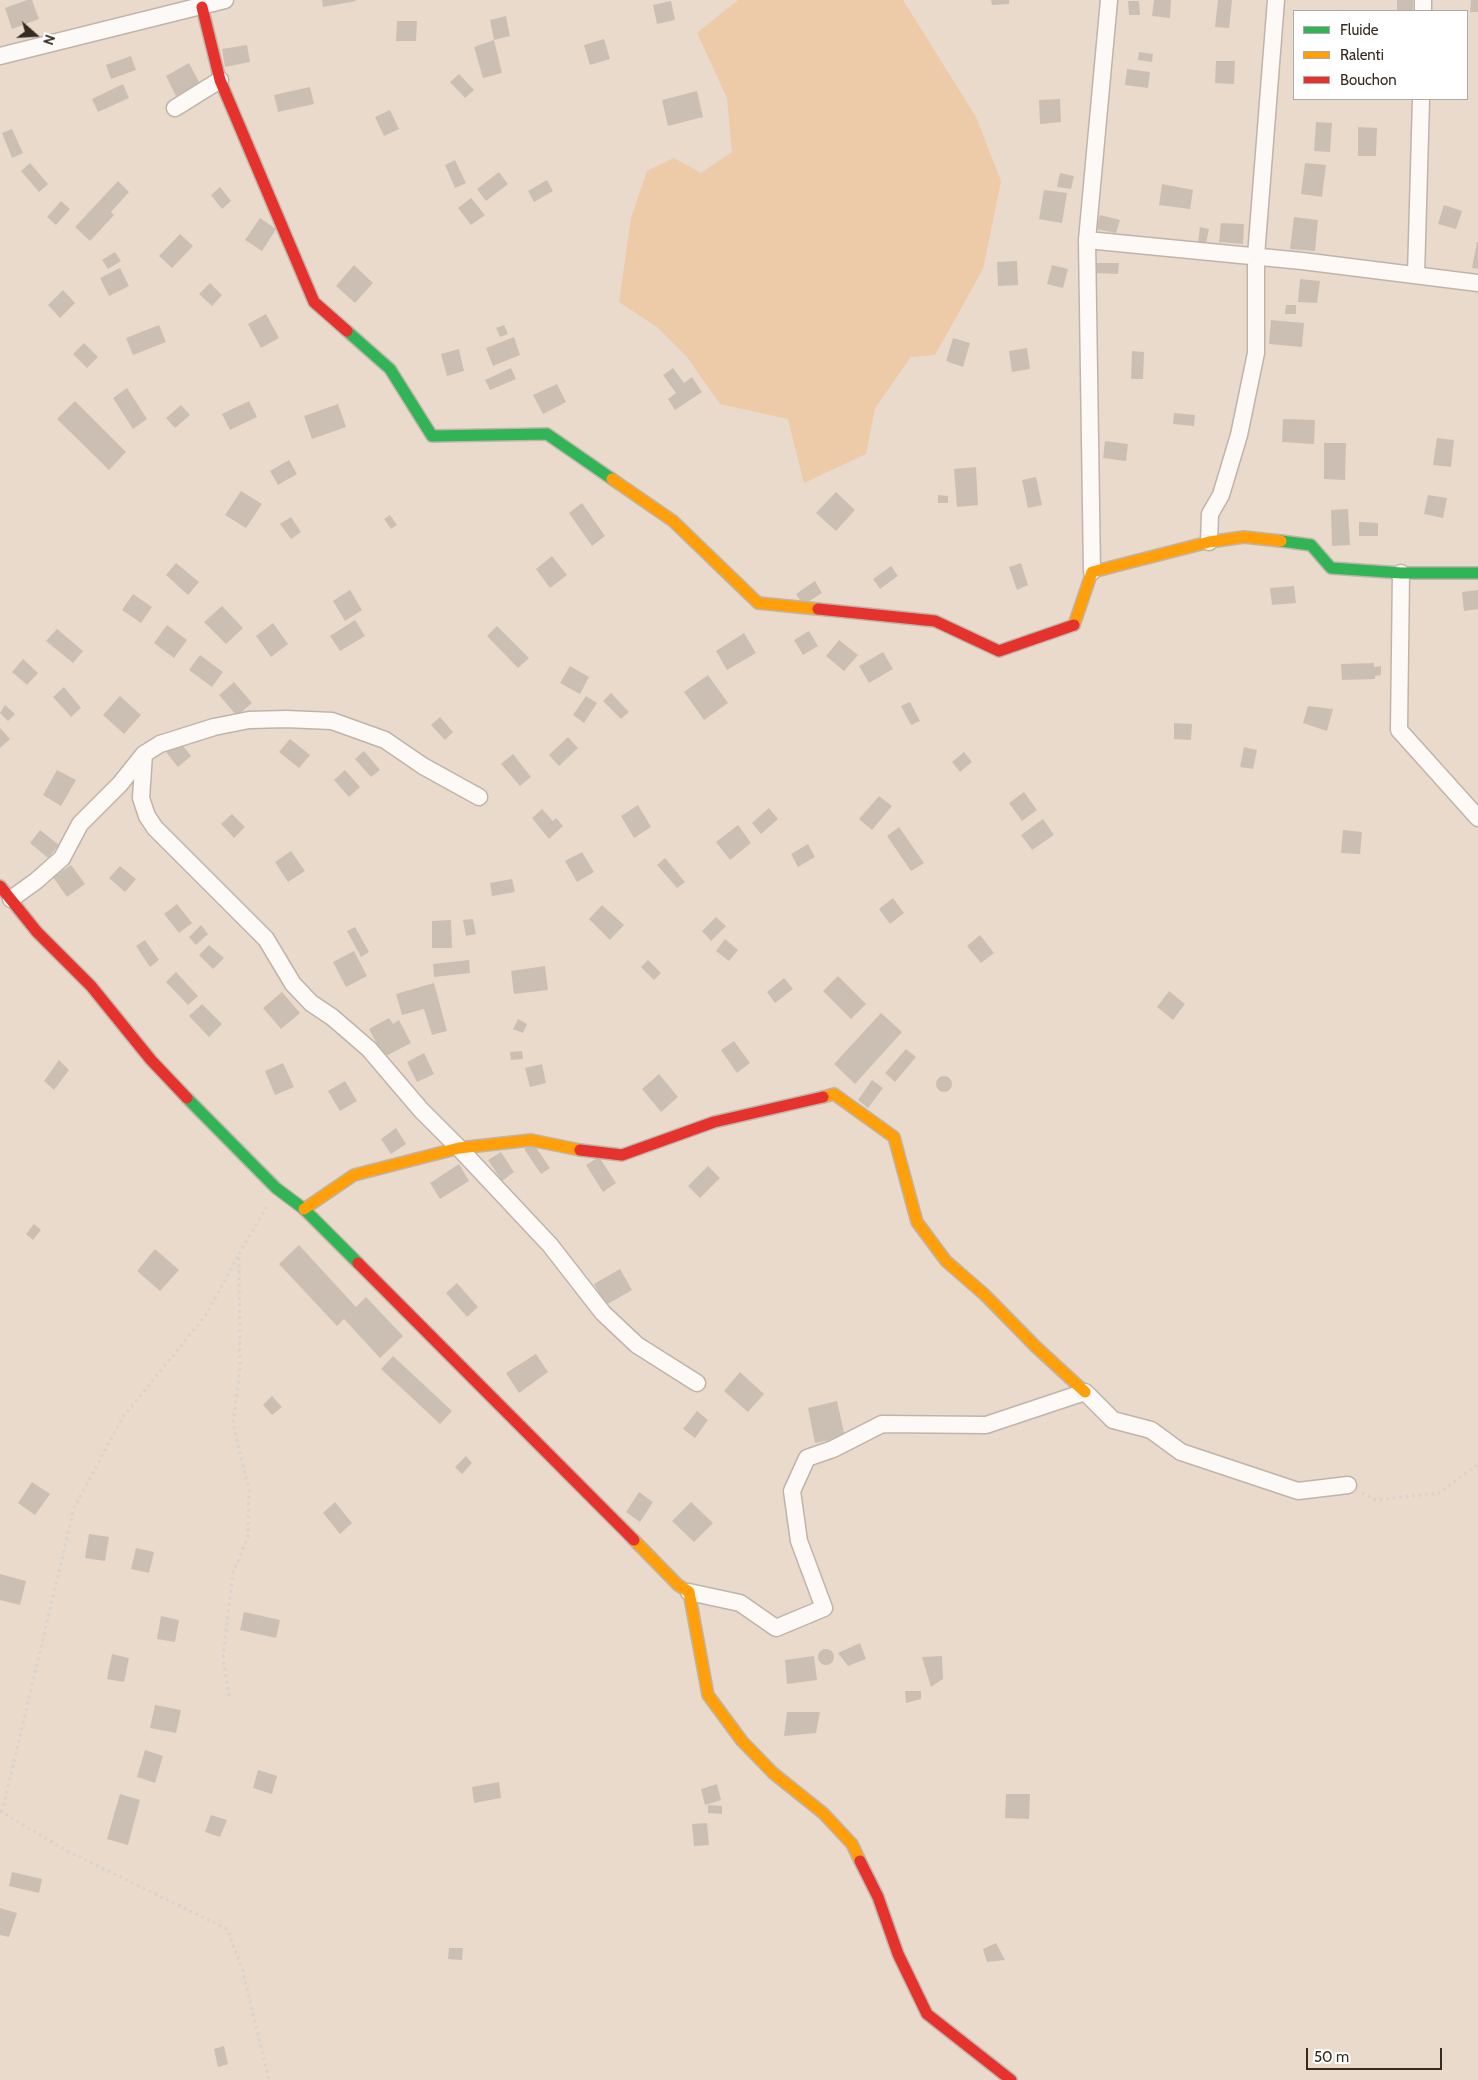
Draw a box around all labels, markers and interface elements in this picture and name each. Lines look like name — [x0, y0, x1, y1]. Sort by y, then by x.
north arrow — [10, 10, 60, 60]
legend — [1293, 10, 1468, 100]
text: Fluide — [1340, 21, 1378, 39]
text: N — [39, 32, 59, 47]
text: Ralenti — [1340, 46, 1384, 64]
text: Bouchon — [1340, 71, 1397, 89]
scale bar — [1308, 2038, 1444, 2070]
text: 50 m — [1314, 2048, 1349, 2066]

